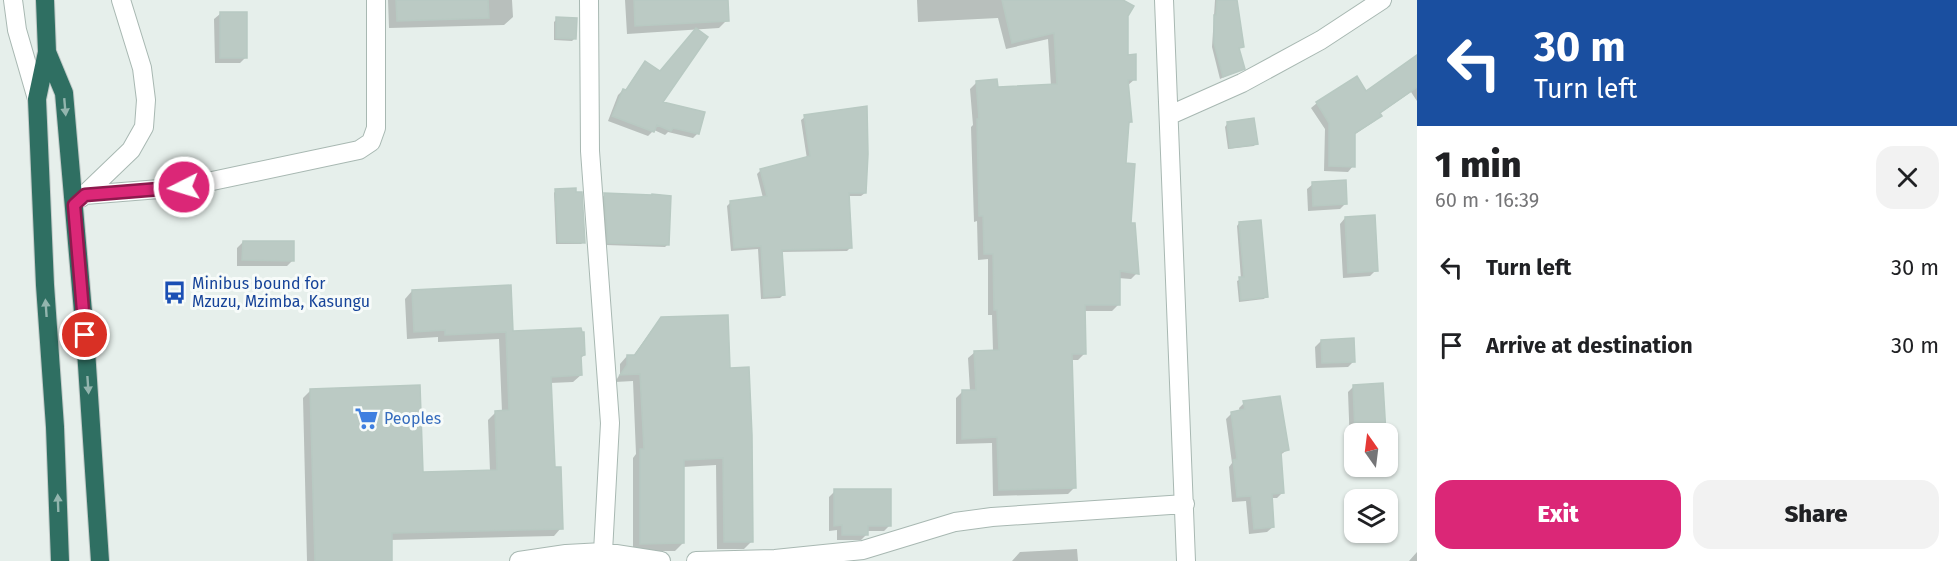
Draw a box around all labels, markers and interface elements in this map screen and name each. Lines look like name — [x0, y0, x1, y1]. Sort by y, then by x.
text: 30 m — [1534, 22, 1626, 72]
icon: left — [1435, 24, 1513, 102]
text: Turn left — [1534, 73, 1637, 105]
one-way arrow — [60, 98, 70, 117]
text: 1 min — [1435, 143, 1521, 187]
button: close — [1876, 146, 1939, 209]
position arrow — [152, 155, 216, 219]
text: 60 m · 16:39 — [1435, 188, 1539, 212]
icon: left — [1435, 251, 1468, 284]
text: Turn left — [1486, 254, 1571, 281]
text: 30 m — [1891, 254, 1939, 281]
place label: Minibus bound for Mzuzu, Mzimba, Kasungu — [192, 274, 370, 311]
bus stop icon: Minibus bound for Mzuzu, Mzimba, Kasungu — [161, 279, 187, 305]
one-way arrow — [42, 298, 51, 317]
pin — [59, 309, 110, 360]
icon: arrive — [68, 318, 101, 351]
icon: arrive — [1435, 329, 1468, 362]
text: Arrive at destination — [1486, 332, 1693, 359]
text: 30 m — [1891, 332, 1939, 359]
one-way arrow — [84, 376, 93, 395]
supermarket icon: Peoples — [353, 405, 379, 431]
place label: Peoples — [384, 409, 441, 428]
north arrow — [1344, 423, 1398, 477]
map controls — [1344, 423, 1398, 543]
button: Exit — [1435, 480, 1681, 549]
button: Share — [1693, 480, 1939, 549]
button: layers — [1344, 489, 1398, 543]
one-way arrow — [53, 493, 63, 512]

